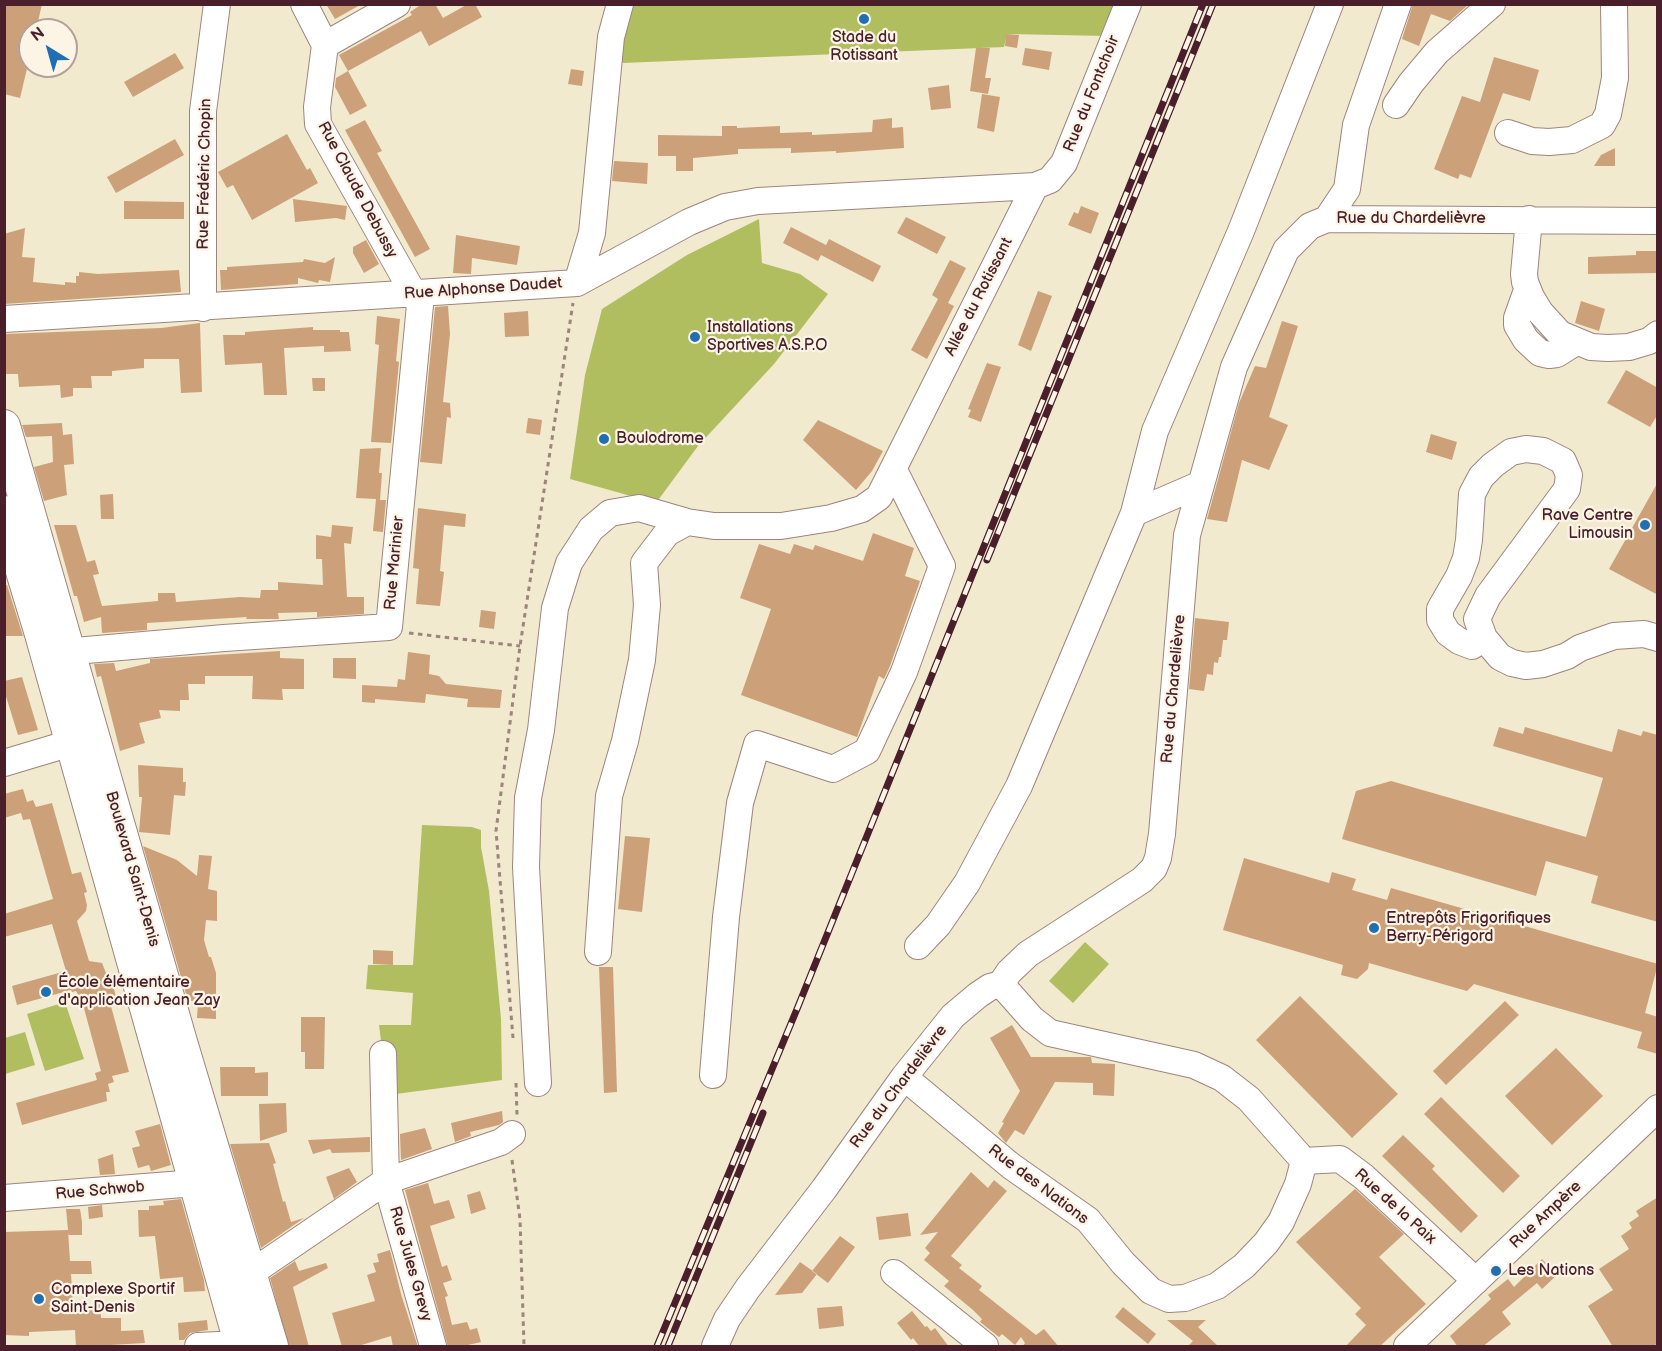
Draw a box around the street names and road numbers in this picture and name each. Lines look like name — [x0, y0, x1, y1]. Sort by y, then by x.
street label: Rue du Fontchoir — [1060, 33, 1124, 155]
street label: Rue Frédéric Chopin — [194, 98, 216, 250]
street label: Rue Claude Debussy — [313, 118, 401, 262]
street label: Rue du Chardelièvre — [1336, 209, 1486, 229]
street label: Allée du Rotissant — [941, 235, 1017, 359]
street label: Rue Alphonse Daudet — [403, 274, 563, 304]
street label: Rue Marinier — [381, 515, 409, 611]
street label: Rue du Chardelièvre — [1158, 614, 1190, 764]
street label: Boulevard Saint-Denis — [101, 789, 163, 949]
street label: Rue du Chardelièvre — [846, 1022, 952, 1152]
street label: Rue des Nations — [984, 1141, 1092, 1229]
street label: Rue de la Paix — [1350, 1165, 1440, 1249]
street label: Rue Ampère — [1506, 1177, 1586, 1253]
street label: Rue Schwob — [54, 1178, 146, 1204]
street label: Rue Jules Grevy — [384, 1204, 436, 1324]

